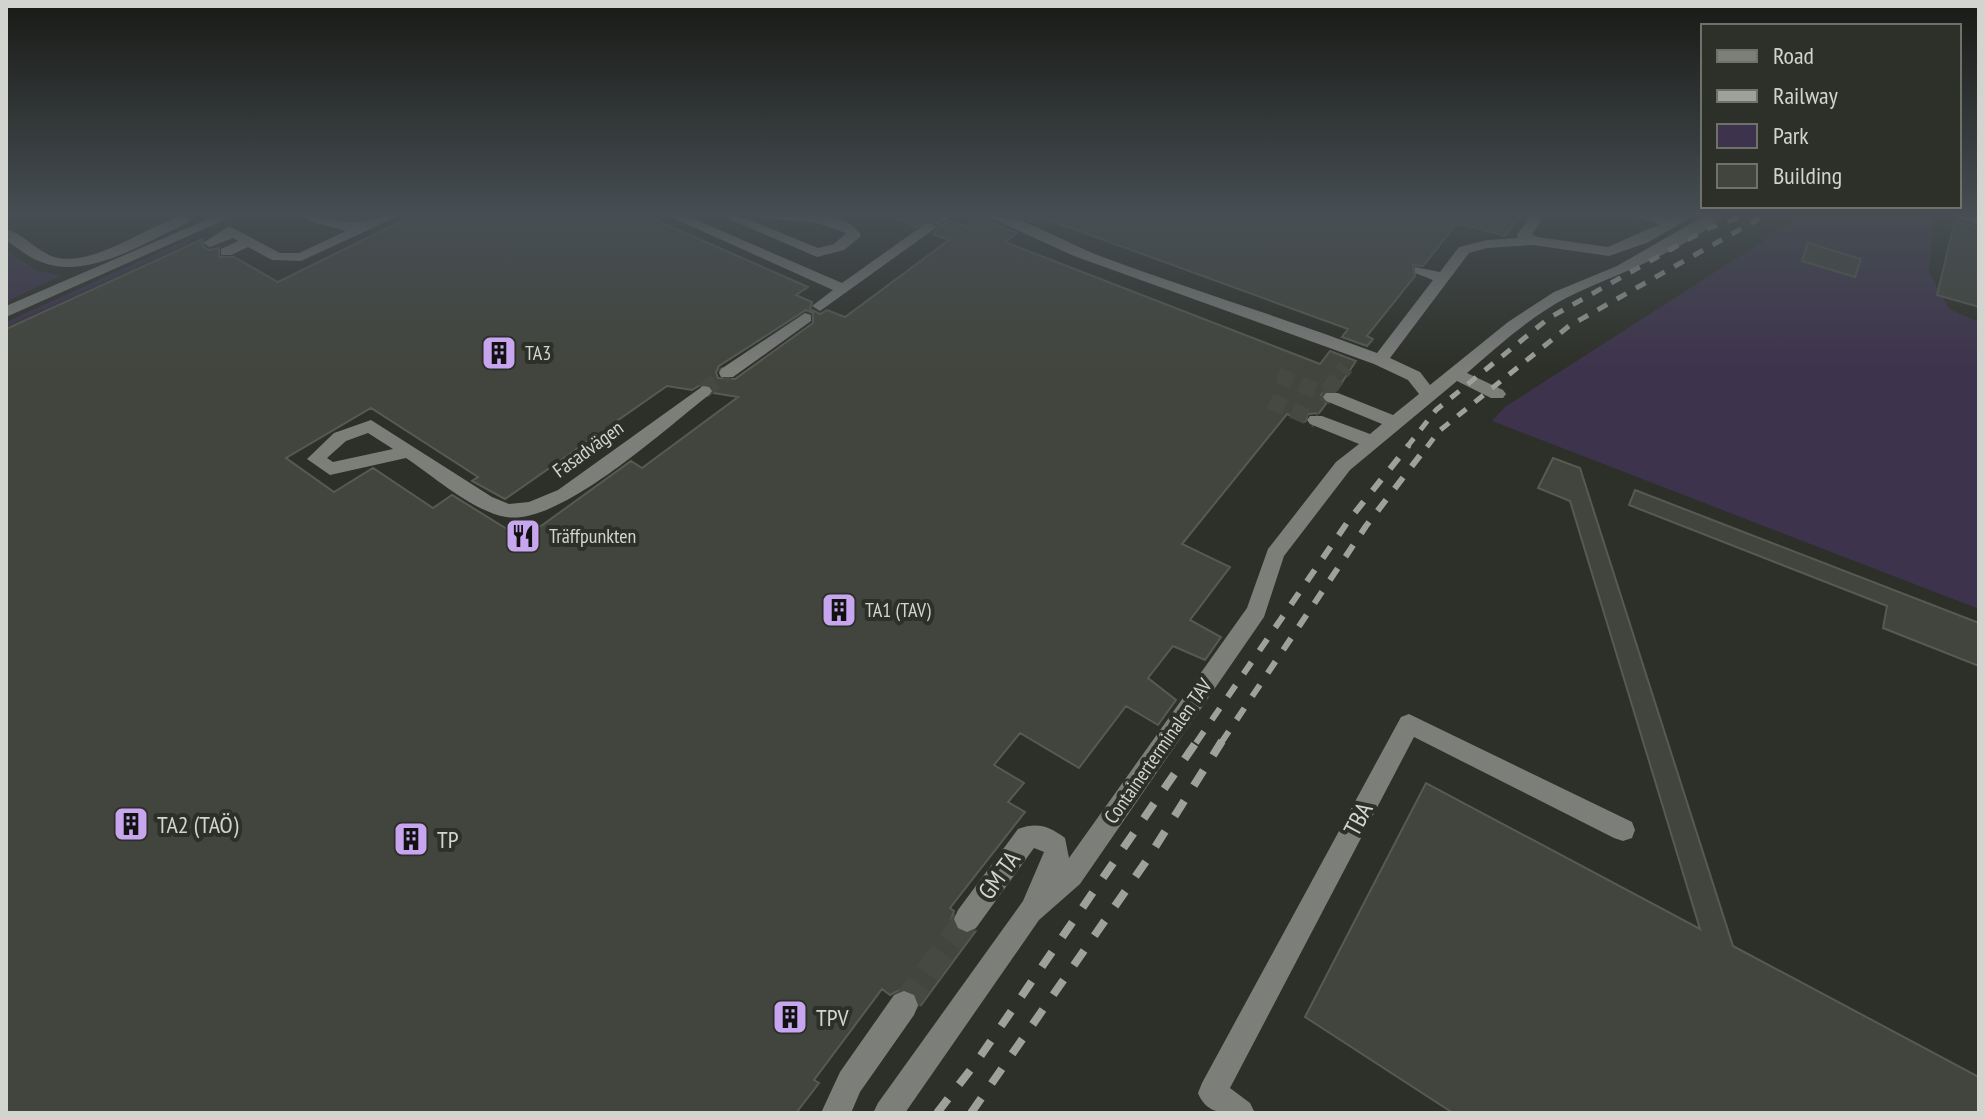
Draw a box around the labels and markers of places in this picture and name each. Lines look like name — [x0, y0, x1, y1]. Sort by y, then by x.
building icon: TA3 — [480, 334, 518, 372]
place label: TA3 — [525, 340, 551, 366]
restaurant icon: Träffpunkten — [504, 517, 542, 555]
place label: Träffpunkten — [549, 523, 636, 549]
building icon: TA1 (TAV) — [820, 591, 858, 629]
place label: TA1 (TAV) — [865, 597, 931, 623]
building icon: TA2 (TAÖ) — [112, 805, 150, 843]
place label: TA2 (TAÖ) — [157, 809, 239, 840]
building icon: TP — [392, 820, 430, 858]
place label: TP — [437, 824, 459, 855]
building icon: TPV — [771, 998, 809, 1036]
place label: TPV — [816, 1002, 850, 1033]

